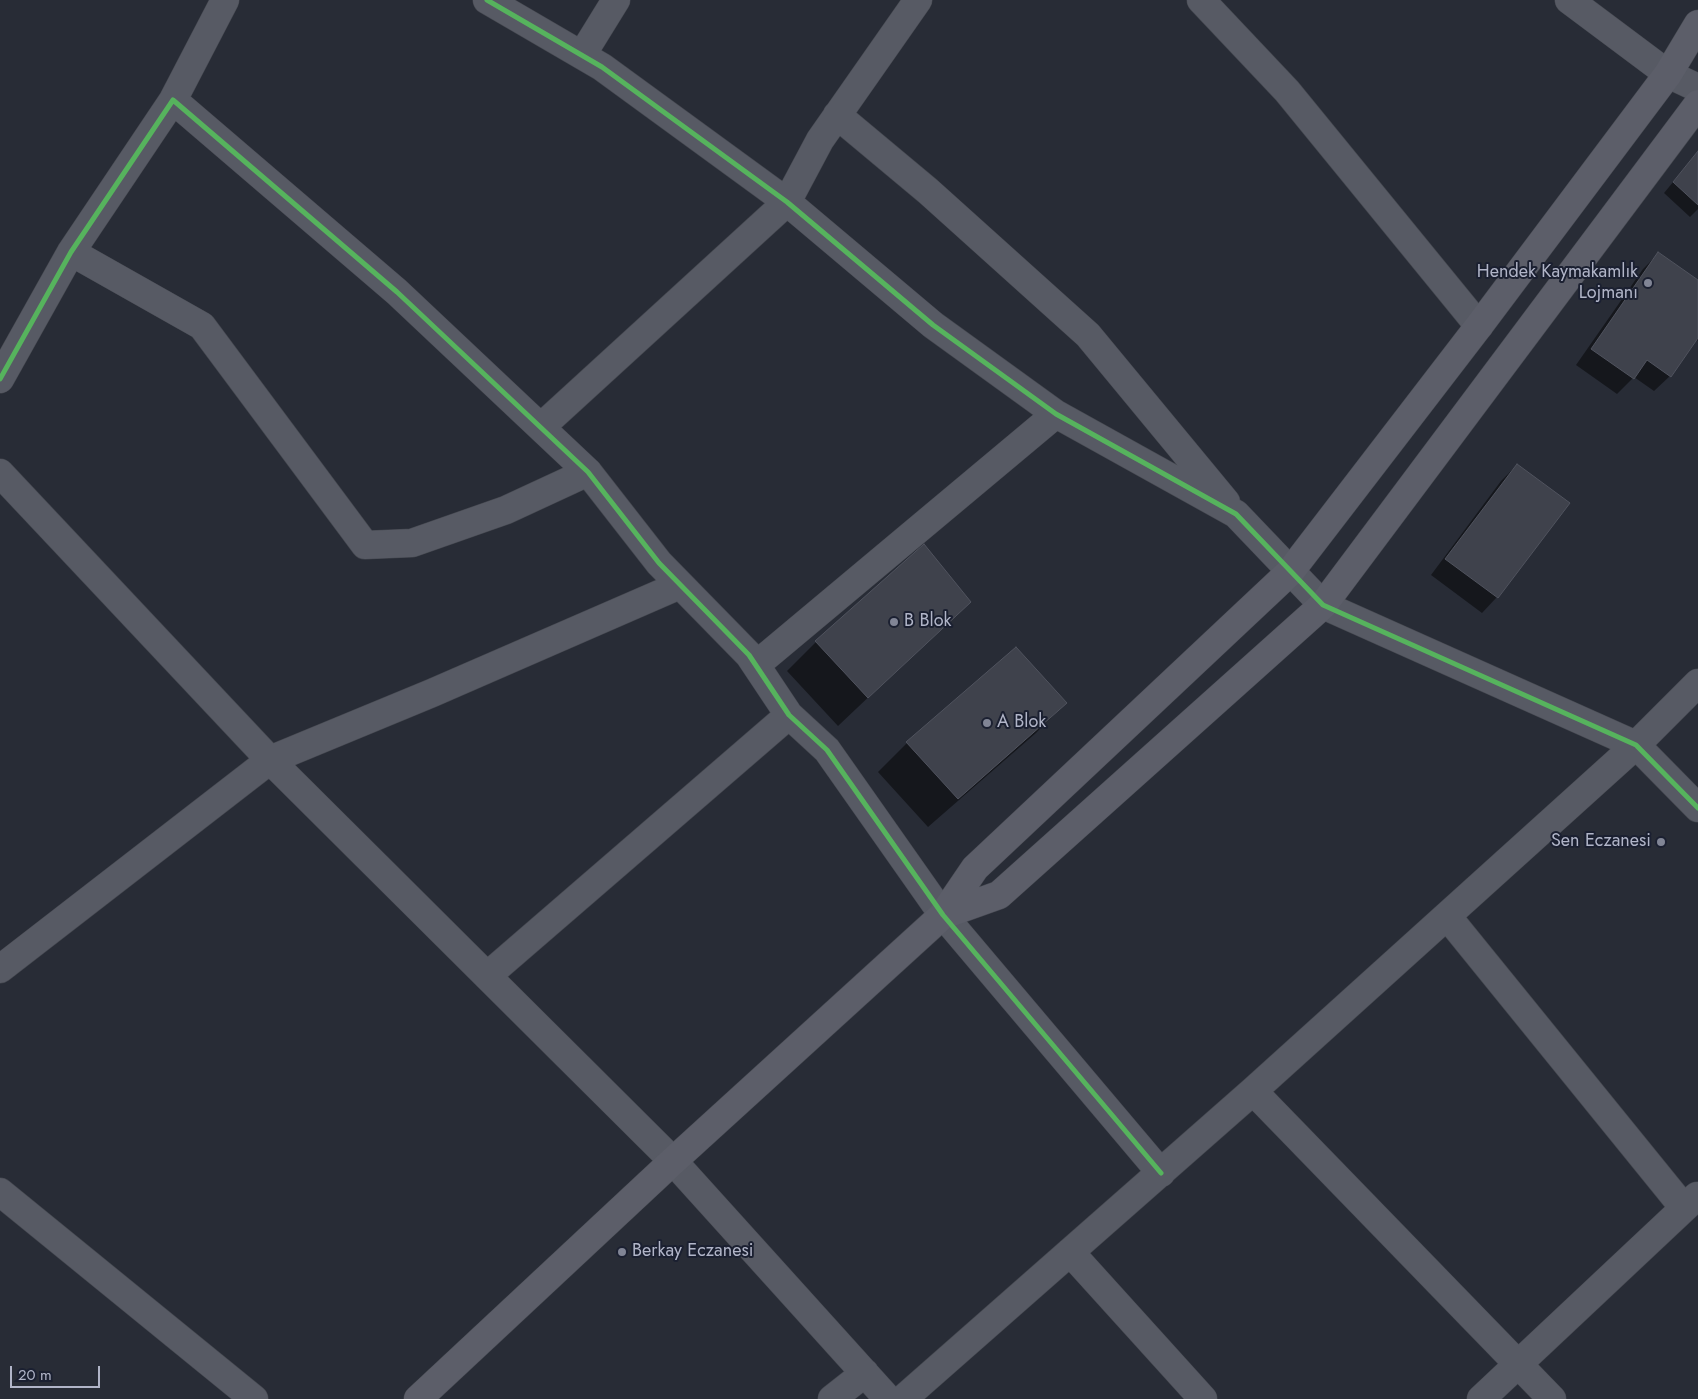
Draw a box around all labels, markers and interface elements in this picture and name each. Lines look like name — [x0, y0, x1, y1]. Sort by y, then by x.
place label: Hendek Kaymakamlık Lojmanı — [1477, 262, 1638, 304]
marker: Hendek Kaymakamlık Lojmanı — [1642, 277, 1654, 289]
place label: B Blok — [904, 611, 951, 633]
marker: B Blok — [888, 616, 900, 628]
place label: A Blok — [997, 712, 1046, 734]
marker: A Blok — [981, 717, 993, 729]
place label: Sen Eczanesi — [1551, 831, 1651, 853]
marker: Sen Eczanesi — [1655, 836, 1667, 848]
place label: Berkay Eczanesi — [632, 1241, 753, 1263]
marker: Berkay Eczanesi — [616, 1246, 628, 1258]
scale bar — [12, 1356, 102, 1388]
text: 20 m — [18, 1364, 52, 1386]

